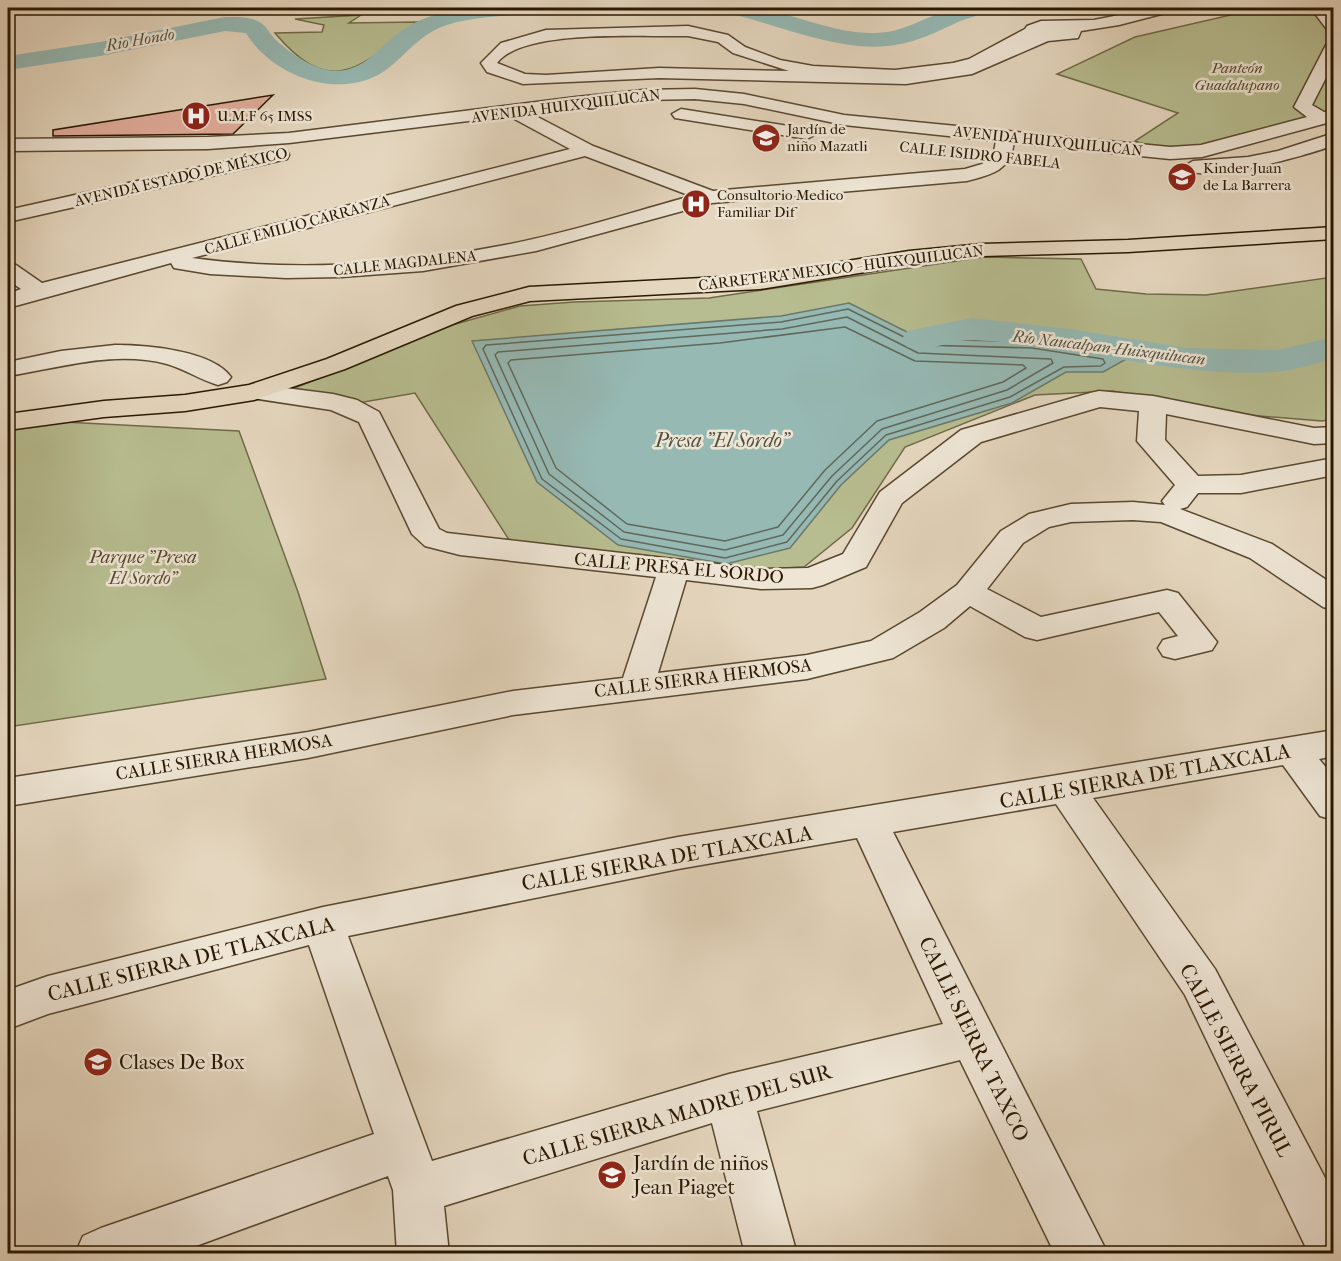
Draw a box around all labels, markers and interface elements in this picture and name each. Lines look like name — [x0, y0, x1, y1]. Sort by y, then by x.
water label: Rio Hondo — [103, 24, 176, 55]
park label: Panteón Guadalupano — [1194, 59, 1280, 94]
street label: AVENIDA HUIXQUILUCAN — [470, 85, 662, 127]
hospital icon: U.M.F 65 IMSS — [180, 100, 212, 132]
place label: U.M.F 65 IMSS — [217, 107, 313, 125]
place label: Jardín de niño Mazatli — [786, 120, 868, 155]
school or university icon: Jardín de niño Mazatli — [750, 122, 782, 154]
street label: AVENIDA HUIXQUILUCAN — [951, 122, 1144, 160]
street label: CALLE ISIDRO FABELA — [899, 138, 1062, 172]
street label: AVENIDA ESTADO DE MÉXICO — [72, 144, 289, 210]
place label: Kinder Juan de La Barrera — [1203, 159, 1292, 194]
school or university icon: Kinder Juan de La Barrera — [1166, 161, 1198, 193]
place label: Consultorio Medico Familiar Dif — [717, 186, 844, 221]
hospital icon: Consultorio Medico Familiar Dif — [680, 188, 712, 220]
street label: CALLE EMILIO CARRANZA — [202, 191, 392, 258]
street label: CARRETERA MEXICO - HUIXQUILUCAN — [697, 241, 985, 294]
street label: CALLE MAGDALENA — [333, 247, 478, 279]
water label: Río Naucalpan-Huixquilucan — [1010, 326, 1206, 369]
water label: Presa "El Sordo" — [654, 429, 791, 452]
park label: Parque "Presa El Sordo" — [88, 547, 197, 589]
street label: CALLE PRESA EL SORDO — [573, 549, 785, 588]
street label: CALLE SIERRA HERMOSA — [593, 655, 813, 702]
street label: CALLE SIERRA HERMOSA — [114, 730, 334, 785]
street label: CALLE SIERRA DE TLAXCALA — [998, 739, 1293, 813]
street label: CALLE SIERRA DE TLAXCALA — [520, 821, 815, 895]
street label: CALLE SIERRA DE TLAXCALA — [45, 912, 337, 1006]
street label: CALLE SIERRA TAXCO — [914, 933, 1034, 1145]
street label: CALLE SIERRA PIRUL — [1175, 959, 1297, 1161]
school or university icon: Clases De Box — [82, 1046, 114, 1078]
place label: Clases De Box — [119, 1050, 245, 1074]
street label: CALLE SIERRA MADRE DEL SUR — [520, 1059, 835, 1171]
place label: Jardín de niños Jean Piaget — [631, 1151, 769, 1199]
school or university icon: Jardín de niños Jean Piaget — [596, 1159, 628, 1191]

